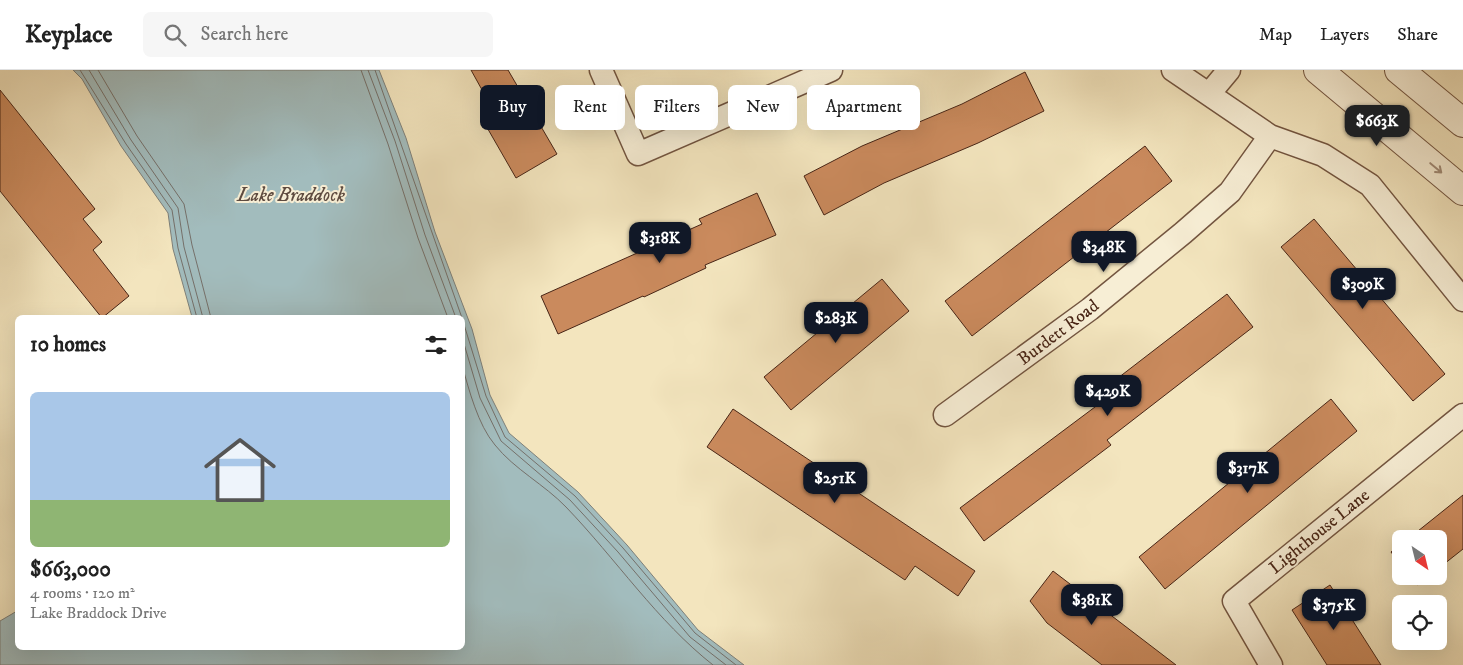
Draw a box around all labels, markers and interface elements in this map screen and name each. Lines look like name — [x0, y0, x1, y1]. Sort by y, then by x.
search box — [143, 12, 493, 57]
text: Keyplace — [25, 20, 113, 50]
icon: search — [161, 21, 189, 49]
text: Search here — [201, 23, 288, 46]
text: Map — [1259, 24, 1292, 46]
text: Layers — [1320, 24, 1369, 46]
text: Share — [1397, 24, 1438, 46]
chip: Buy — [480, 85, 545, 130]
chip: Rent — [555, 85, 625, 130]
chip: Filters — [635, 85, 718, 130]
chip: New — [728, 85, 797, 130]
chip: Apartment — [807, 85, 920, 130]
pin: $663K — [1342, 104, 1412, 147]
text: $663K — [1356, 111, 1398, 131]
one-way arrow — [1429, 163, 1442, 174]
water label: Lake Braddock — [236, 184, 345, 207]
pin: $318K — [625, 222, 695, 264]
text: $318K — [640, 228, 680, 248]
pin: $348K — [1069, 230, 1139, 273]
text: $348K — [1082, 237, 1126, 257]
pin: $309K — [1328, 268, 1398, 310]
text: $309K — [1342, 274, 1384, 294]
street label: Burdett Road — [1014, 295, 1103, 370]
pin: $283K — [801, 302, 871, 344]
text: $283K — [815, 308, 857, 328]
icon: filters — [422, 331, 450, 359]
text: 10 homes — [30, 332, 106, 358]
pin: $429K — [1073, 374, 1143, 417]
text: $429K — [1085, 381, 1131, 401]
icon: home — [195, 425, 285, 515]
pin: $317K — [1213, 452, 1283, 494]
text: $317K — [1228, 458, 1268, 478]
pin: $251K — [800, 462, 870, 504]
text: $251K — [814, 468, 856, 488]
street label: Lighthouse Lane — [1265, 485, 1374, 579]
north arrow — [1392, 530, 1448, 585]
map controls — [1392, 530, 1447, 650]
text: $663,000 — [30, 557, 111, 583]
text: 4 rooms · 120 m² — [30, 583, 135, 603]
pin: $381K — [1057, 584, 1127, 626]
pin: $375K — [1299, 588, 1369, 631]
text: $381K — [1072, 590, 1112, 610]
text: $375K — [1313, 595, 1355, 615]
button: locate — [1392, 595, 1447, 650]
text: Lake Braddock Drive — [30, 603, 167, 623]

